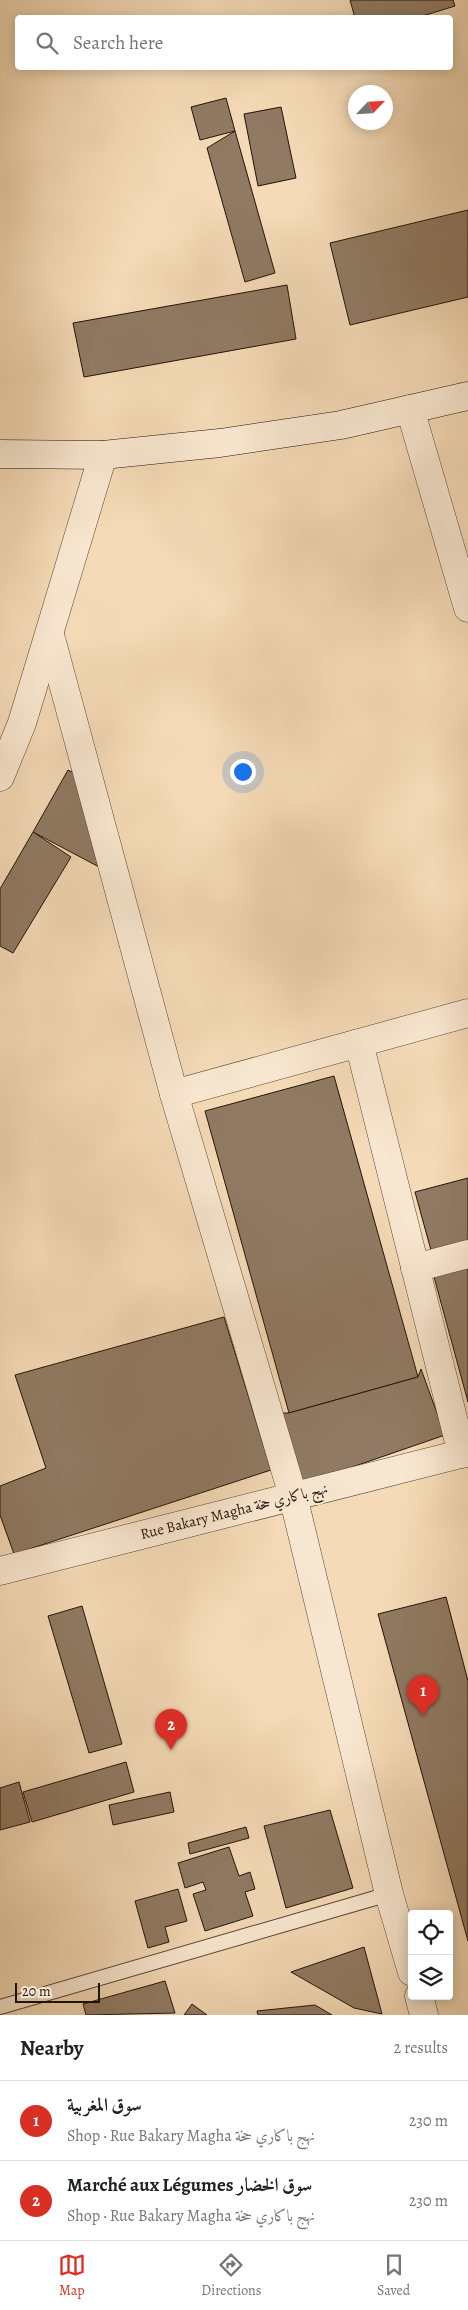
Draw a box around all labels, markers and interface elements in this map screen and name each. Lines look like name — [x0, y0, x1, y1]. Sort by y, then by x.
search box — [15, 15, 453, 70]
icon: search — [33, 29, 61, 57]
text: Search here — [73, 30, 163, 56]
north arrow — [348, 85, 393, 130]
your location — [230, 759, 256, 785]
street label: Rue Bakary Magha نهج باكاري حخة — [138, 1478, 331, 1548]
pin: 1 — [407, 1675, 439, 1716]
pin: 2 — [155, 1709, 187, 1750]
map controls — [408, 1910, 453, 2000]
button: locate — [408, 1910, 453, 1955]
button: layers — [408, 1955, 453, 2000]
scale bar — [15, 1980, 100, 2003]
text: 20 m — [22, 1982, 51, 2001]
text: Nearby — [20, 2034, 83, 2062]
text: 2 results — [393, 2037, 448, 2059]
text: سوق المغربية — [67, 2092, 142, 2118]
text: 1 — [33, 2110, 39, 2132]
text: 230 m — [409, 2110, 448, 2132]
text: Shop · Rue Bakary Magha نهج باكاري حخة — [67, 2125, 315, 2147]
text: Marché aux Légumes سوق الخضار — [67, 2172, 312, 2198]
text: 2 — [32, 2190, 40, 2212]
text: 230 m — [409, 2190, 448, 2212]
text: Shop · Rue Bakary Magha نهج باكاري حخة — [67, 2205, 315, 2227]
tab: Map — [58, 2251, 86, 2300]
tab: Directions — [201, 2251, 261, 2300]
tab: Saved — [377, 2251, 410, 2300]

